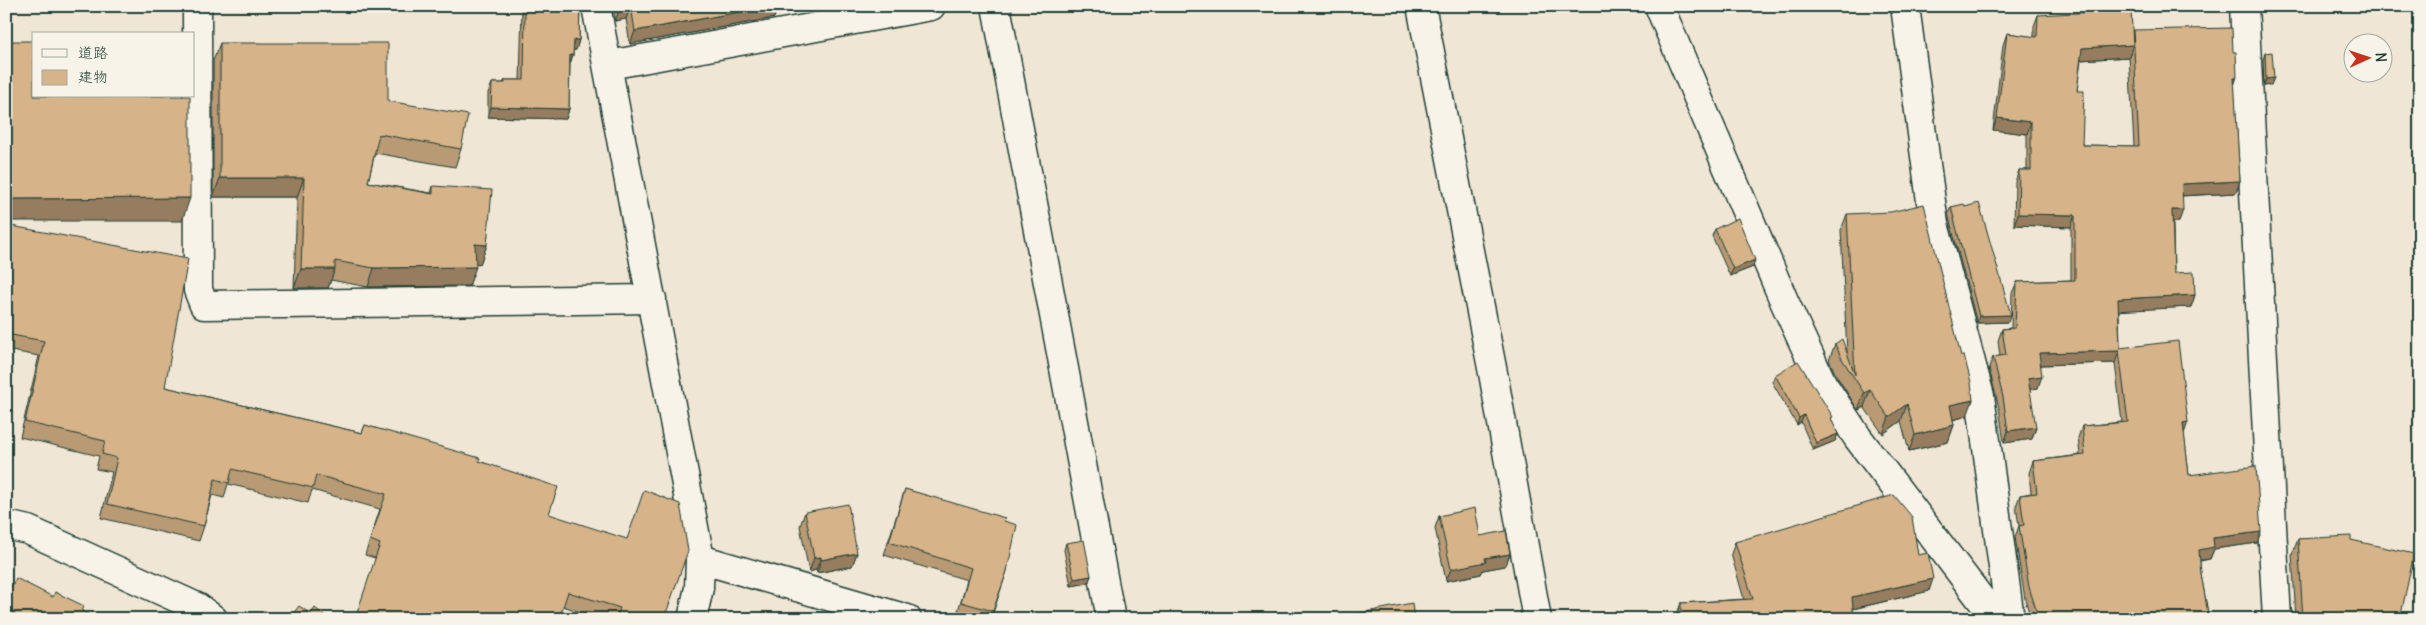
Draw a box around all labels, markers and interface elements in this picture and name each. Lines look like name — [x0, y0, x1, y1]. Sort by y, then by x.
legend — [32, 32, 195, 98]
north arrow — [2344, 32, 2394, 82]
text: 道路 — [78, 43, 108, 62]
text: N — [2372, 52, 2390, 63]
text: 建物 — [78, 67, 108, 86]

